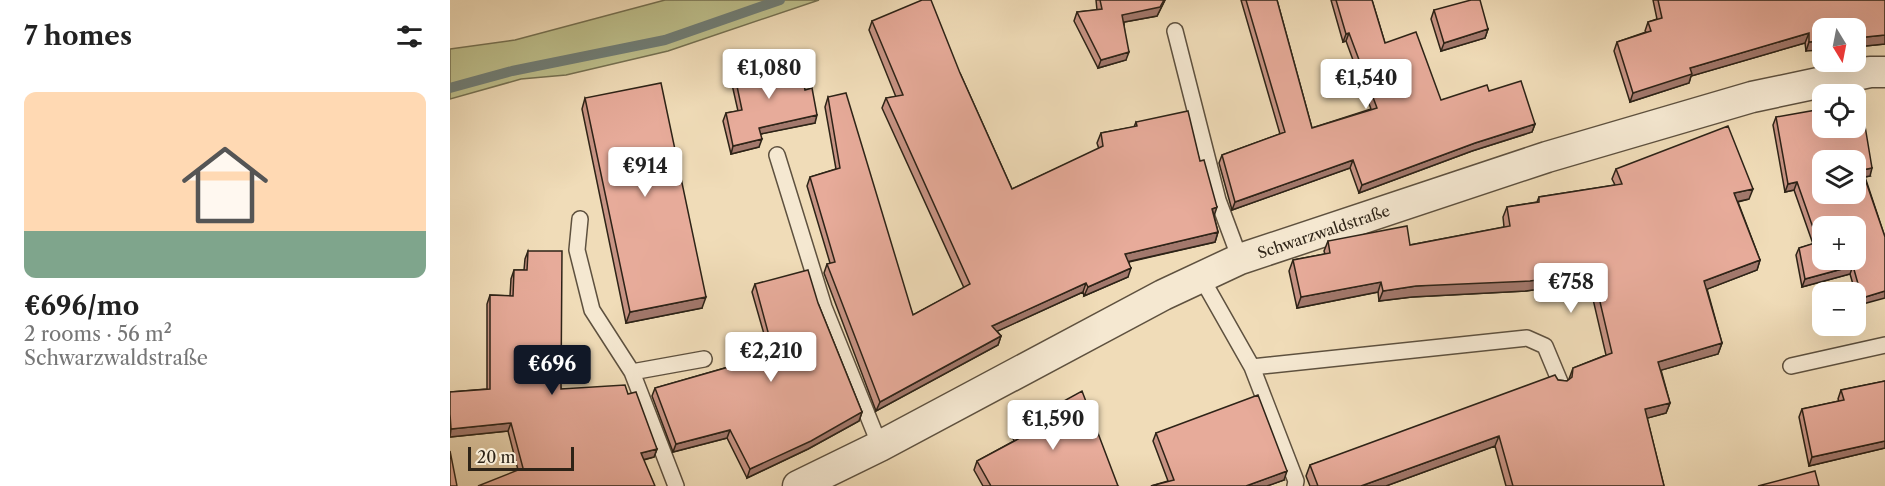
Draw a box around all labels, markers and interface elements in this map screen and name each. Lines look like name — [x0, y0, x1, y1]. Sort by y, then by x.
north arrow — [1812, 18, 1866, 72]
map controls — [1812, 18, 1866, 336]
text: 7 homes — [24, 20, 132, 52]
icon: filters — [393, 20, 426, 53]
pin: €1,080 — [720, 49, 818, 100]
text: €1,080 — [737, 56, 801, 80]
pin: €1,540 — [1317, 59, 1415, 110]
text: €1,540 — [1335, 66, 1397, 90]
button: locate — [1812, 84, 1866, 138]
icon: home — [171, 131, 279, 239]
pin: €914 — [609, 147, 681, 198]
button: layers — [1812, 150, 1866, 204]
text: €914 — [622, 154, 668, 178]
street label: Schwarzwaldstraße — [1255, 200, 1392, 262]
button: + — [1812, 216, 1866, 270]
pin: €758 — [1535, 263, 1607, 314]
text: €758 — [1548, 270, 1594, 294]
button: − — [1812, 282, 1866, 336]
text: €696/mo — [24, 290, 139, 322]
text: 2 rooms · 56 m² — [24, 322, 172, 346]
pin: €2,210 — [722, 332, 820, 383]
text: €2,210 — [739, 339, 803, 363]
pin: €696 — [516, 345, 588, 396]
text: Schwarzwaldstraße — [24, 346, 208, 370]
text: €696 — [528, 352, 576, 376]
pin: €1,590 — [1004, 400, 1102, 451]
text: €1,590 — [1022, 407, 1084, 431]
scale bar — [468, 444, 574, 472]
text: 20 m — [477, 447, 516, 467]

